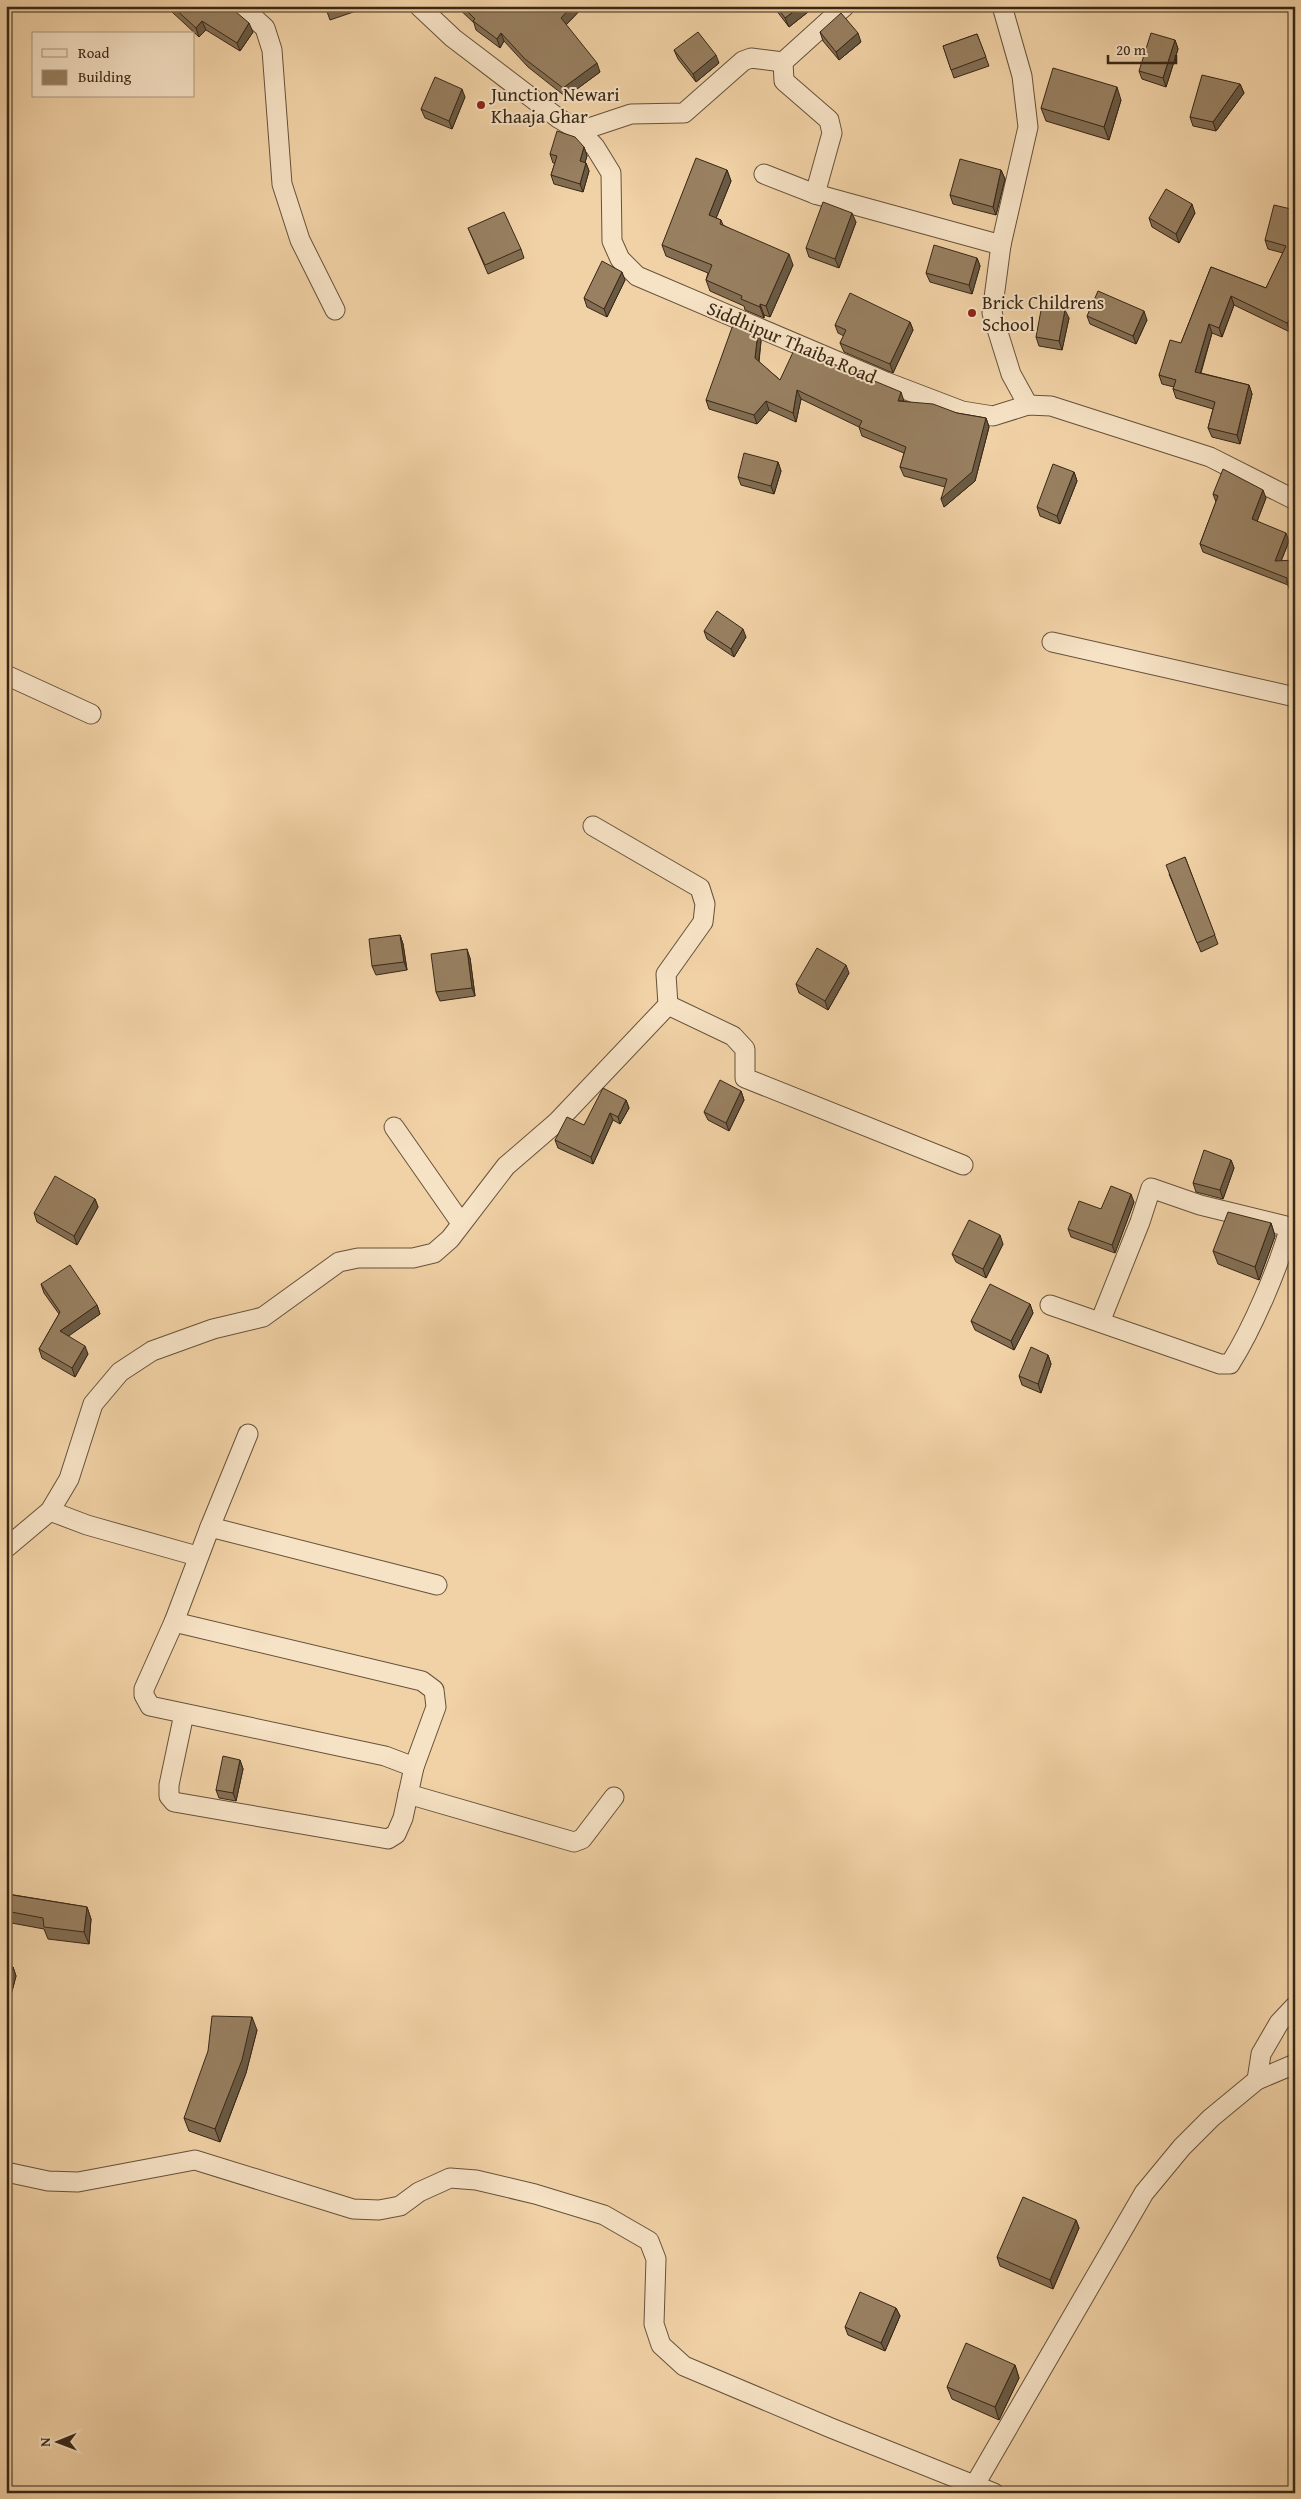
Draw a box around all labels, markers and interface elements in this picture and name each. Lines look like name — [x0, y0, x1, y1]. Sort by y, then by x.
legend — [32, 32, 195, 98]
scale bar — [1108, 32, 1176, 64]
text: 20 m — [1116, 39, 1147, 60]
text: Road — [78, 42, 109, 63]
text: Building — [78, 66, 132, 87]
place label: Junction Newari Khaaja Ghar — [489, 80, 620, 130]
marker: Junction Newari Khaaja Ghar — [475, 99, 487, 111]
place label: Brick Childrens School — [982, 288, 1104, 338]
street label: Siddhipur Thaiba Road — [703, 294, 882, 391]
marker: Brick Childrens School — [966, 307, 978, 319]
north arrow — [32, 2416, 82, 2466]
text: N — [35, 2437, 55, 2447]

